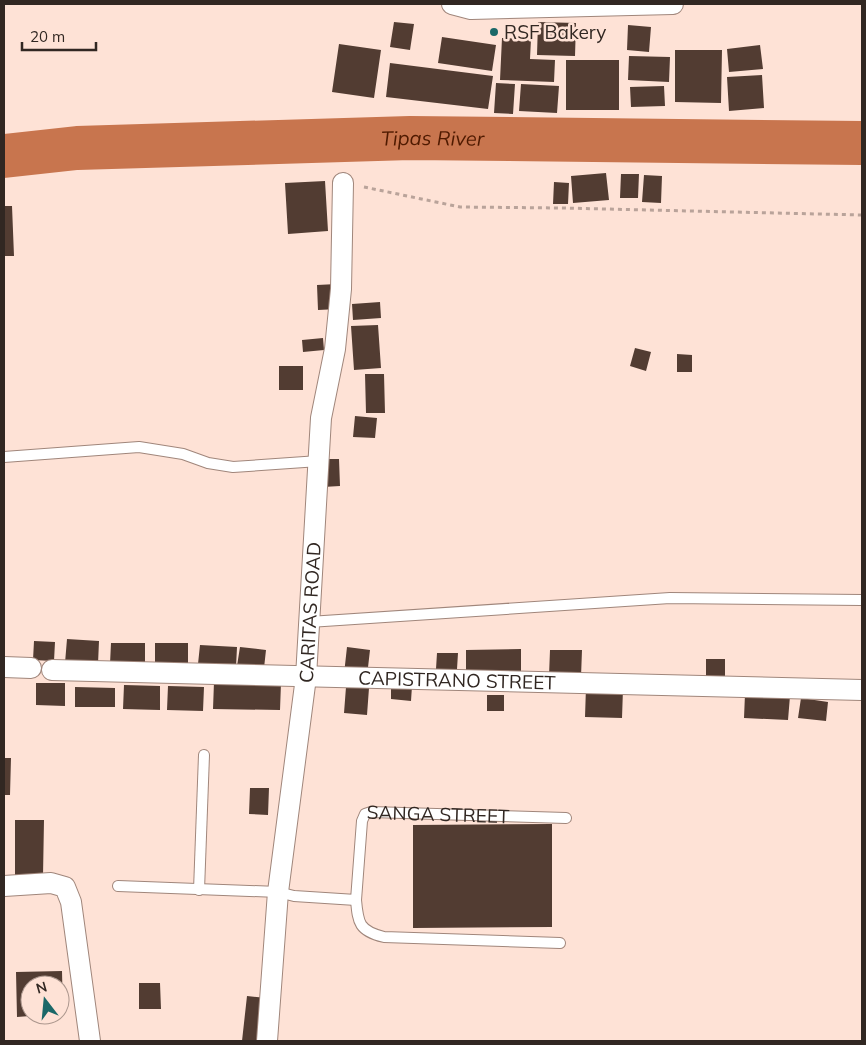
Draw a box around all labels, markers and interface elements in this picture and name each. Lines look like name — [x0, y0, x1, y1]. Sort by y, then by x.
scale bar — [22, 20, 96, 52]
place label: RSF Bakery — [504, 20, 606, 44]
marker: RSF Bakery — [488, 26, 500, 38]
text: 20 m — [30, 27, 65, 46]
water label: Tipas River — [380, 125, 485, 151]
street label: CARITAS ROAD — [294, 541, 326, 683]
street label: CAPISTRANO STREET — [358, 666, 556, 694]
street label: SANGA STREET — [366, 800, 510, 828]
north arrow — [20, 975, 70, 1025]
text: N — [34, 977, 49, 998]

